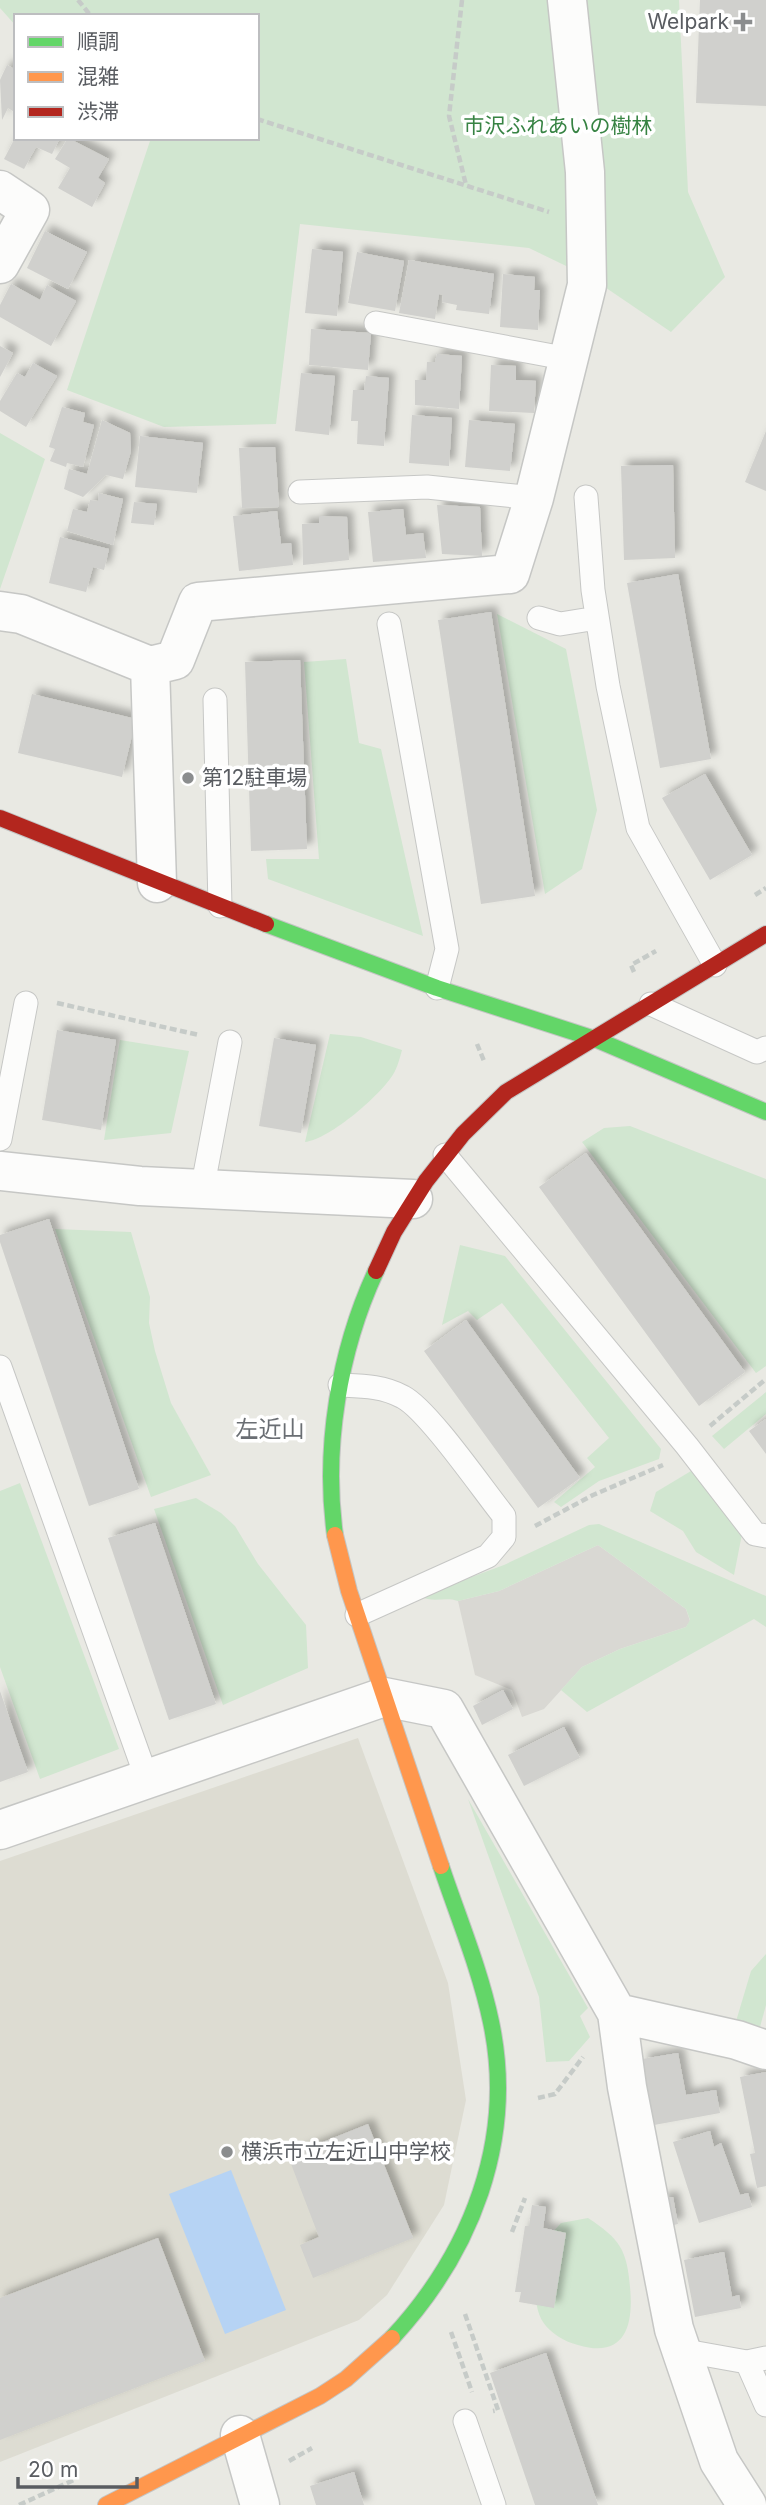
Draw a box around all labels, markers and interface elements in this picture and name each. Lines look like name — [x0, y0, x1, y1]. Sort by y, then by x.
place label: Welpark — [647, 9, 729, 34]
legend — [14, 14, 259, 140]
marker: Welpark — [735, 14, 751, 30]
text: 順調 — [77, 29, 119, 54]
text: 混雑 — [77, 64, 119, 89]
text: 渋滞 — [77, 99, 119, 124]
park label: 市沢ふれあいの樹林 — [464, 113, 653, 138]
place label: 第12駐車場 — [202, 765, 307, 790]
marker: 第12駐車場 — [180, 770, 196, 786]
district label: 左近山 — [236, 1415, 305, 1443]
place label: 横浜市立左近山中学校 — [241, 2139, 451, 2164]
marker: 横浜市立左近山中学校 — [219, 2144, 235, 2160]
scale bar — [18, 2446, 136, 2490]
text: 20 m — [28, 2457, 78, 2482]

